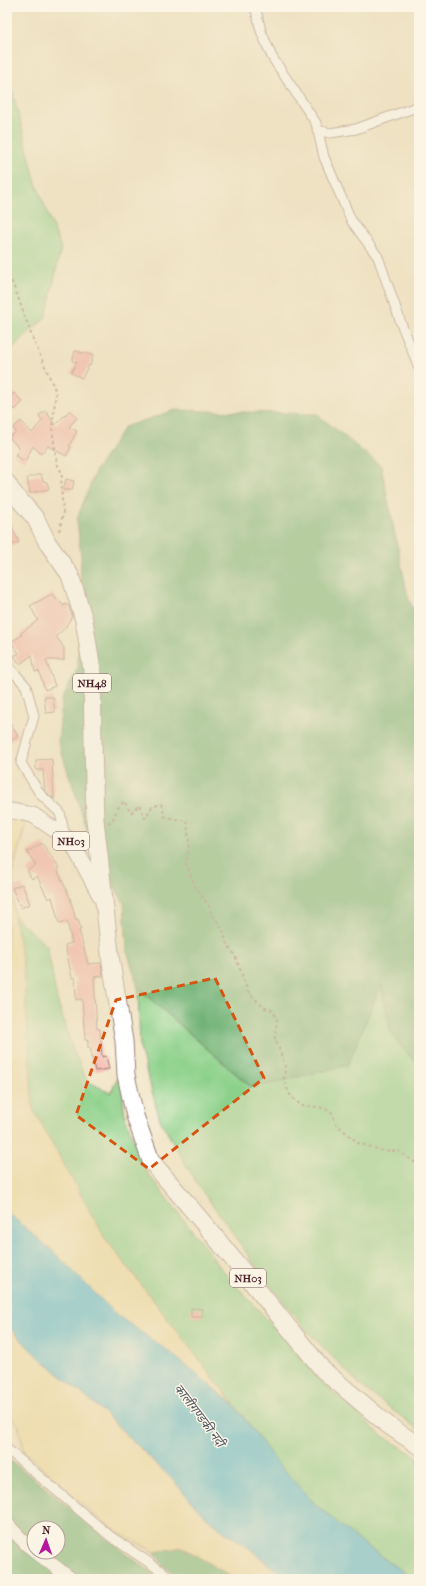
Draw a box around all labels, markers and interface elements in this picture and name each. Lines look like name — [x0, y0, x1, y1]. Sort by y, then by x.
road number: NH48 — [73, 674, 111, 692]
road number: NH03 — [53, 832, 89, 850]
road number: NH03 — [230, 1269, 266, 1287]
water label: कालीगण्डकी नदी — [171, 1381, 230, 1452]
north arrow — [26, 1520, 66, 1560]
text: N — [42, 1524, 51, 1537]

